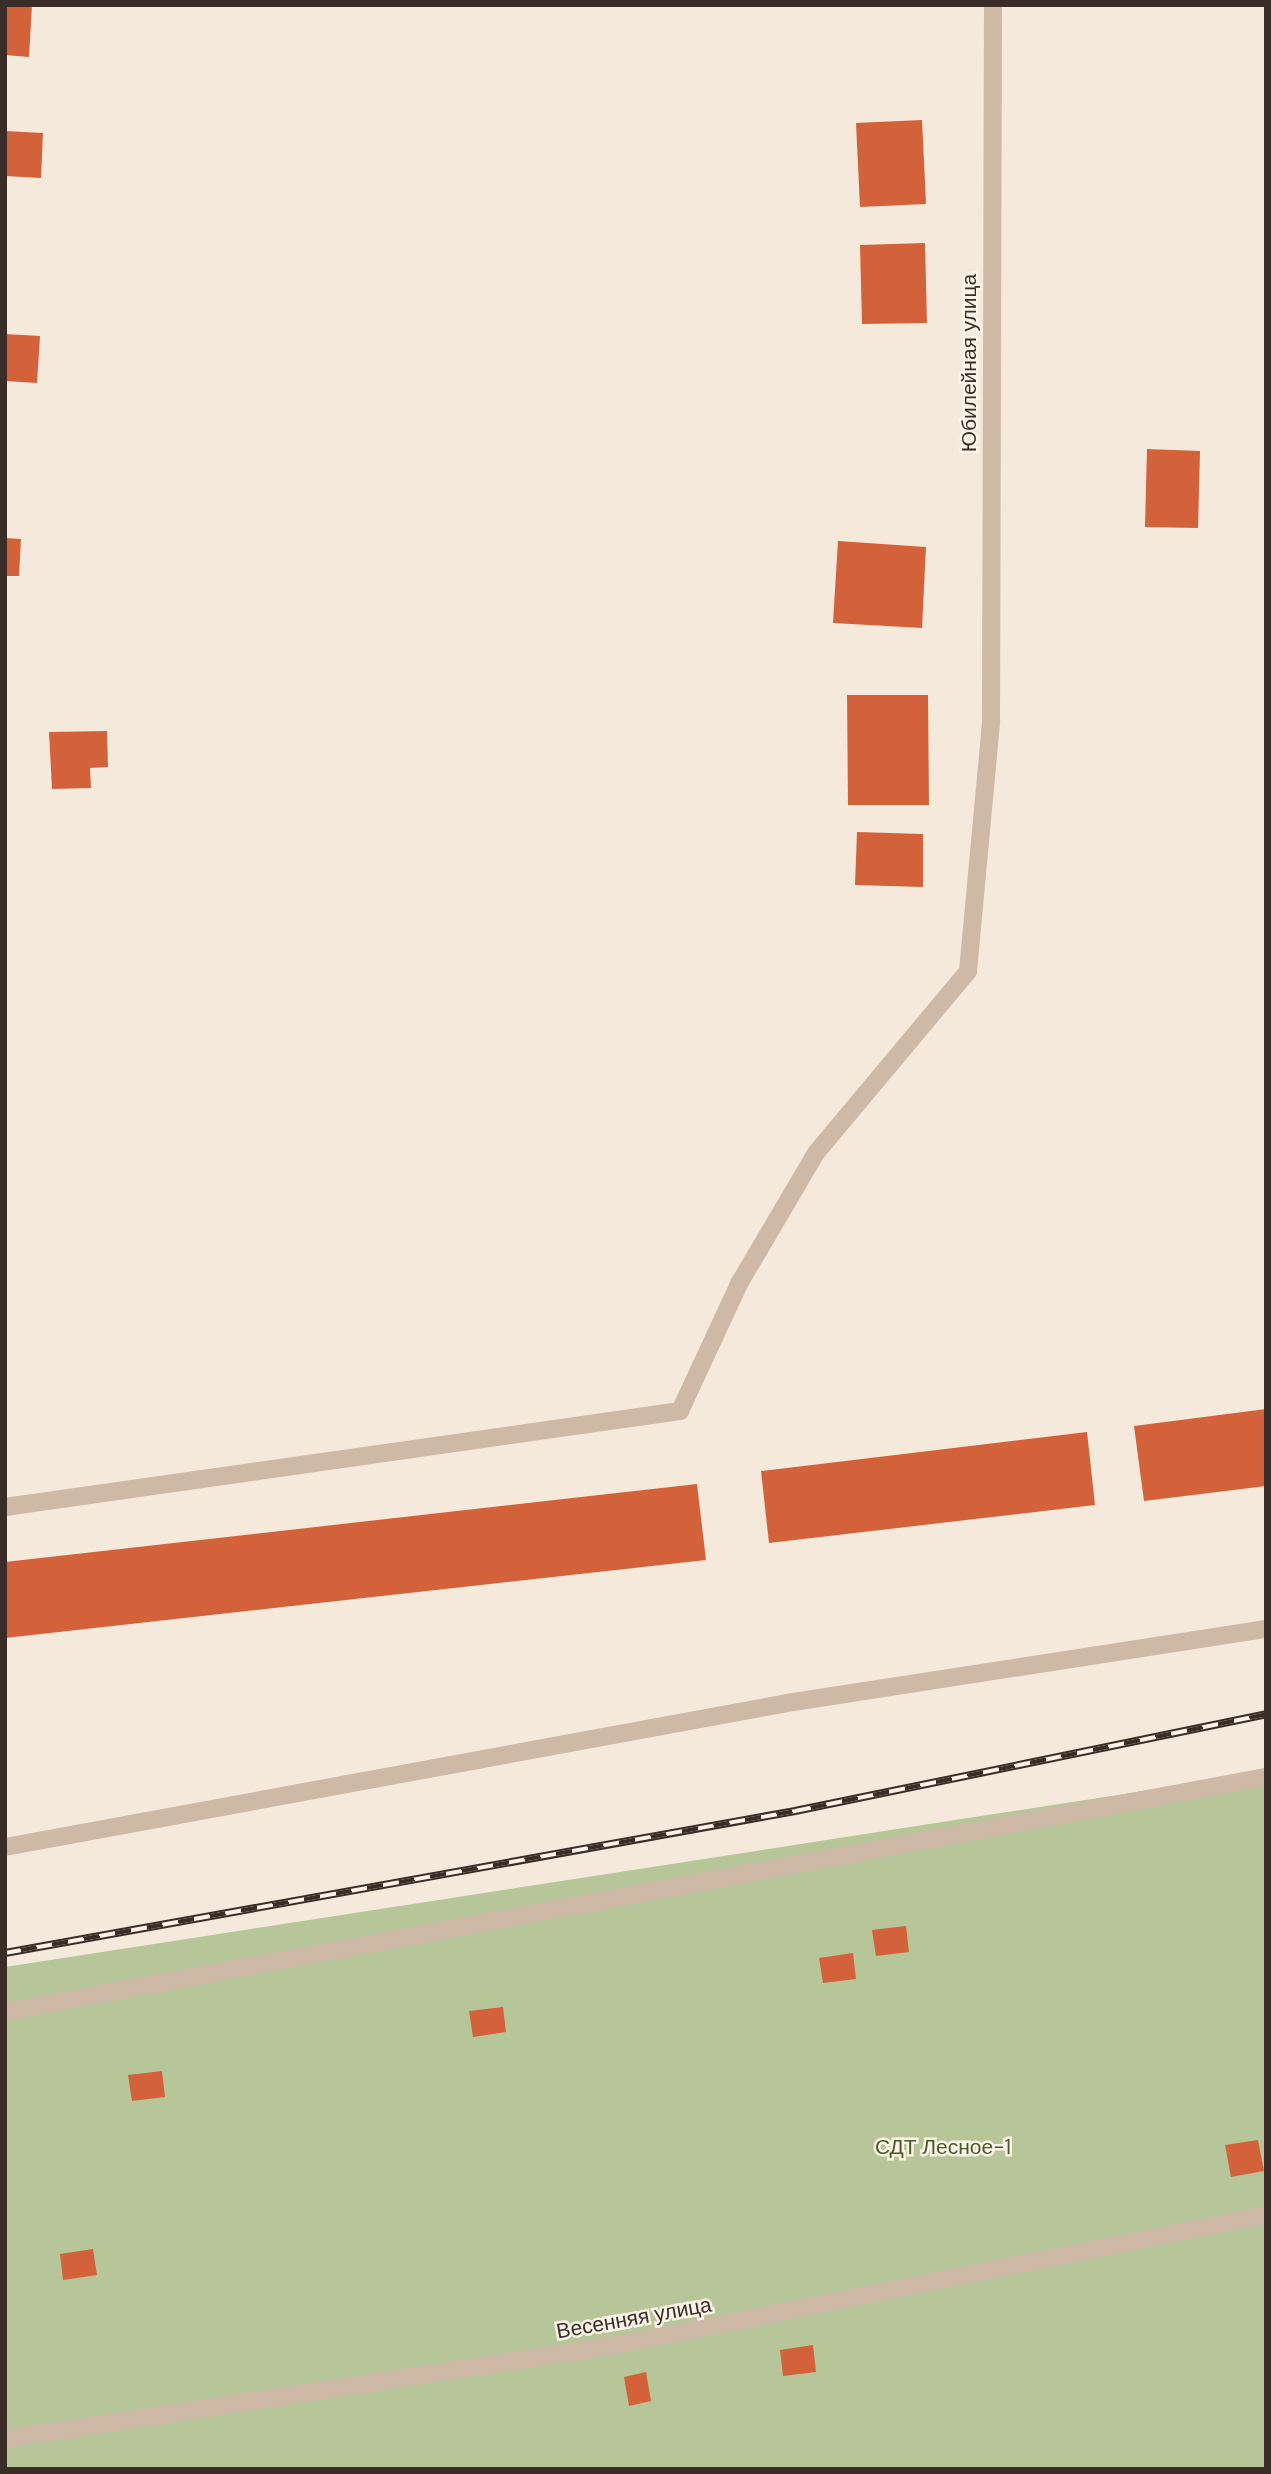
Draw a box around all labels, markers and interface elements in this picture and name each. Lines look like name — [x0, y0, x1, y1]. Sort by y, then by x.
street label: Юбилейная улица — [956, 274, 982, 452]
park label: СДТ Лесное-1 — [875, 2134, 1011, 2160]
street label: Весенняя улица — [554, 2292, 714, 2344]

